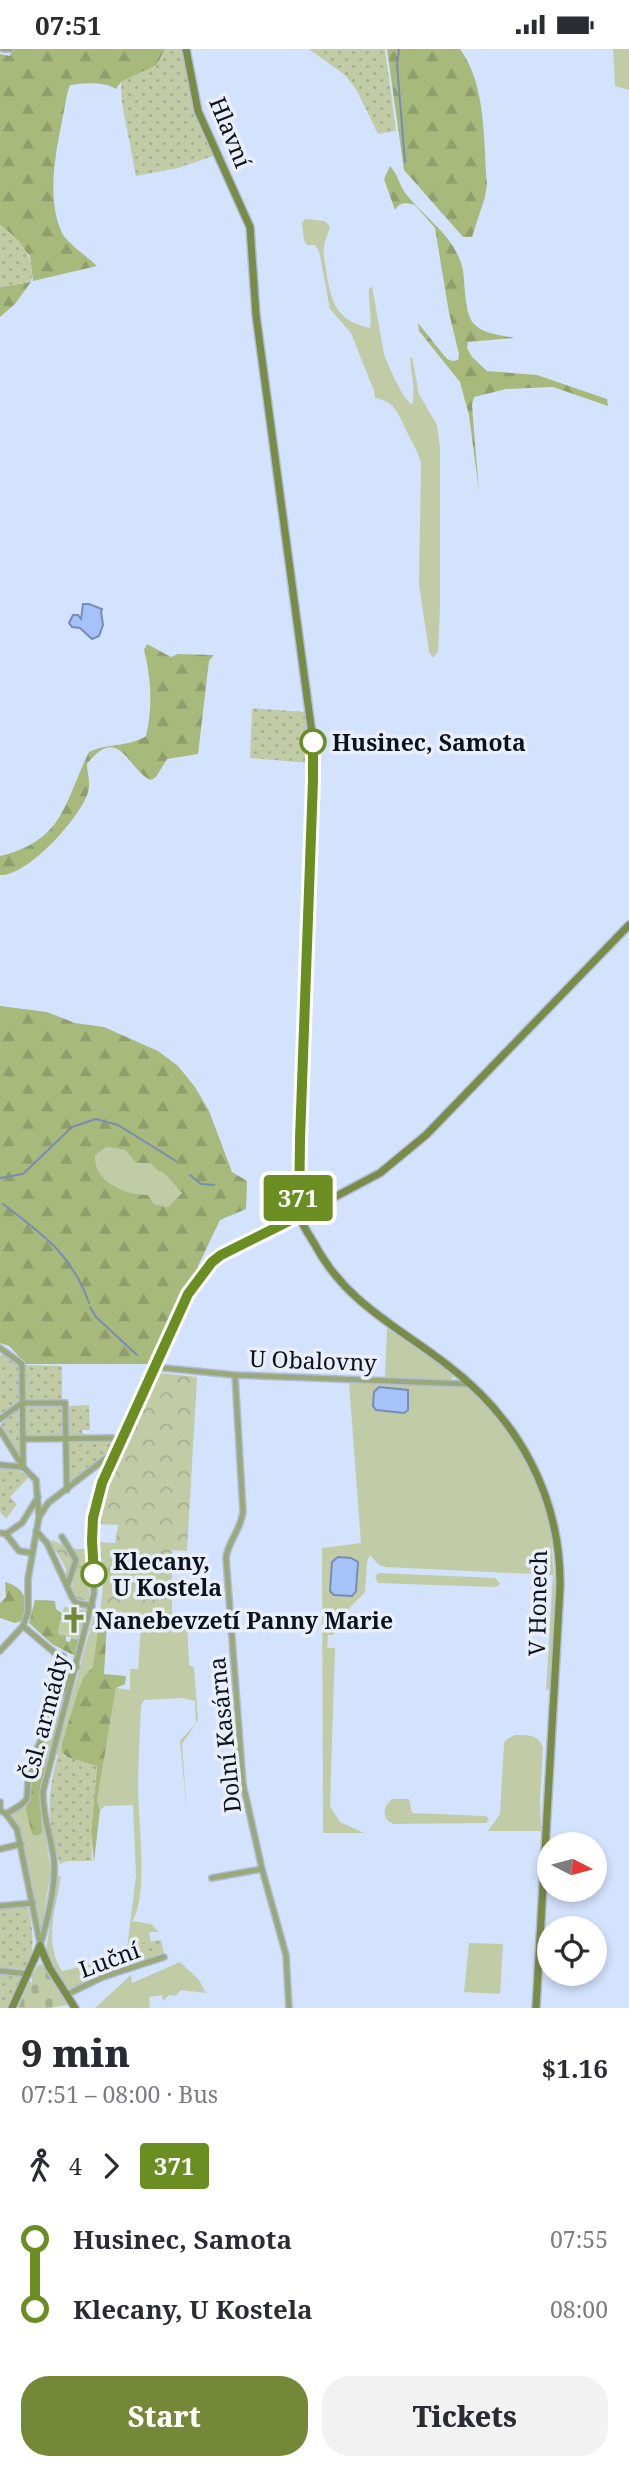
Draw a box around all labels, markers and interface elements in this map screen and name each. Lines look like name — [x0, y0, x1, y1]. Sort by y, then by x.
text: 07:51 — [35, 7, 102, 43]
street label: Hlavní — [202, 92, 260, 173]
place label: Husinec, Samota — [332, 726, 526, 758]
marker: Husinec, Samota — [300, 729, 326, 755]
line badge: 371 — [258, 1175, 338, 1221]
text: 371 — [278, 1181, 318, 1214]
street label: U Obalovny — [249, 1342, 377, 1378]
place label: Klecany, U Kostela — [113, 1545, 222, 1603]
street label: V Honech — [520, 1550, 554, 1656]
marker: Klecany, U Kostela — [81, 1561, 107, 1587]
place label: Nanebevzetí Panny Marie — [95, 1604, 393, 1636]
church icon: Nanebevzetí Panny Marie — [59, 1605, 89, 1635]
street label: Čsl. armády — [12, 1651, 76, 1783]
street label: Dolní Kasárna — [200, 1656, 248, 1814]
north arrow — [537, 1832, 607, 1902]
map controls — [537, 1832, 607, 1986]
button: locate — [537, 1916, 607, 1986]
street label: Luční — [74, 1933, 144, 1985]
text: 9 min — [21, 2026, 130, 2078]
text: $1.16 — [542, 2050, 608, 2086]
text: 07:51 – 08:00 · Bus — [21, 2078, 218, 2110]
icon: walk — [21, 2147, 59, 2185]
icon: forward — [92, 2147, 130, 2185]
text: 371 — [154, 2149, 195, 2182]
text: 4 — [69, 2150, 82, 2182]
text: Husinec, Samota — [73, 2221, 292, 2257]
text: 07:55 — [550, 2223, 608, 2255]
text: Klecany, U Kostela — [73, 2291, 313, 2327]
text: 08:00 — [550, 2293, 608, 2325]
button: Start — [21, 2376, 308, 2456]
button: Tickets — [322, 2376, 608, 2456]

